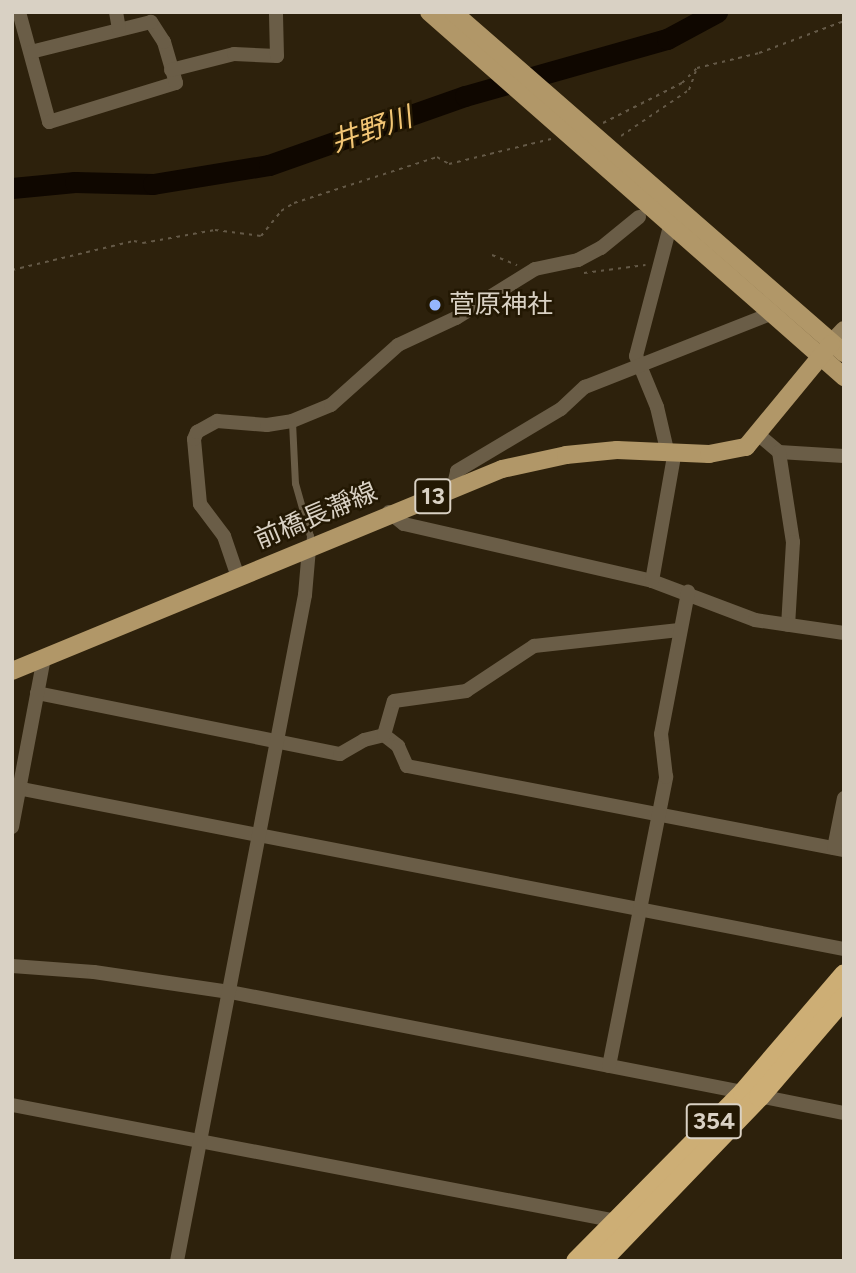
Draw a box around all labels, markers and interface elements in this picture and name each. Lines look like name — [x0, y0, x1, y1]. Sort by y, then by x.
water label: 井野川 — [326, 99, 416, 159]
place label: 菅原神社 — [449, 289, 553, 321]
marker: 菅原神社 — [427, 297, 443, 313]
street label: 前橋長瀞線 — [250, 476, 382, 556]
road number: 13 — [414, 476, 452, 516]
road number: 354 — [684, 1100, 744, 1142]

